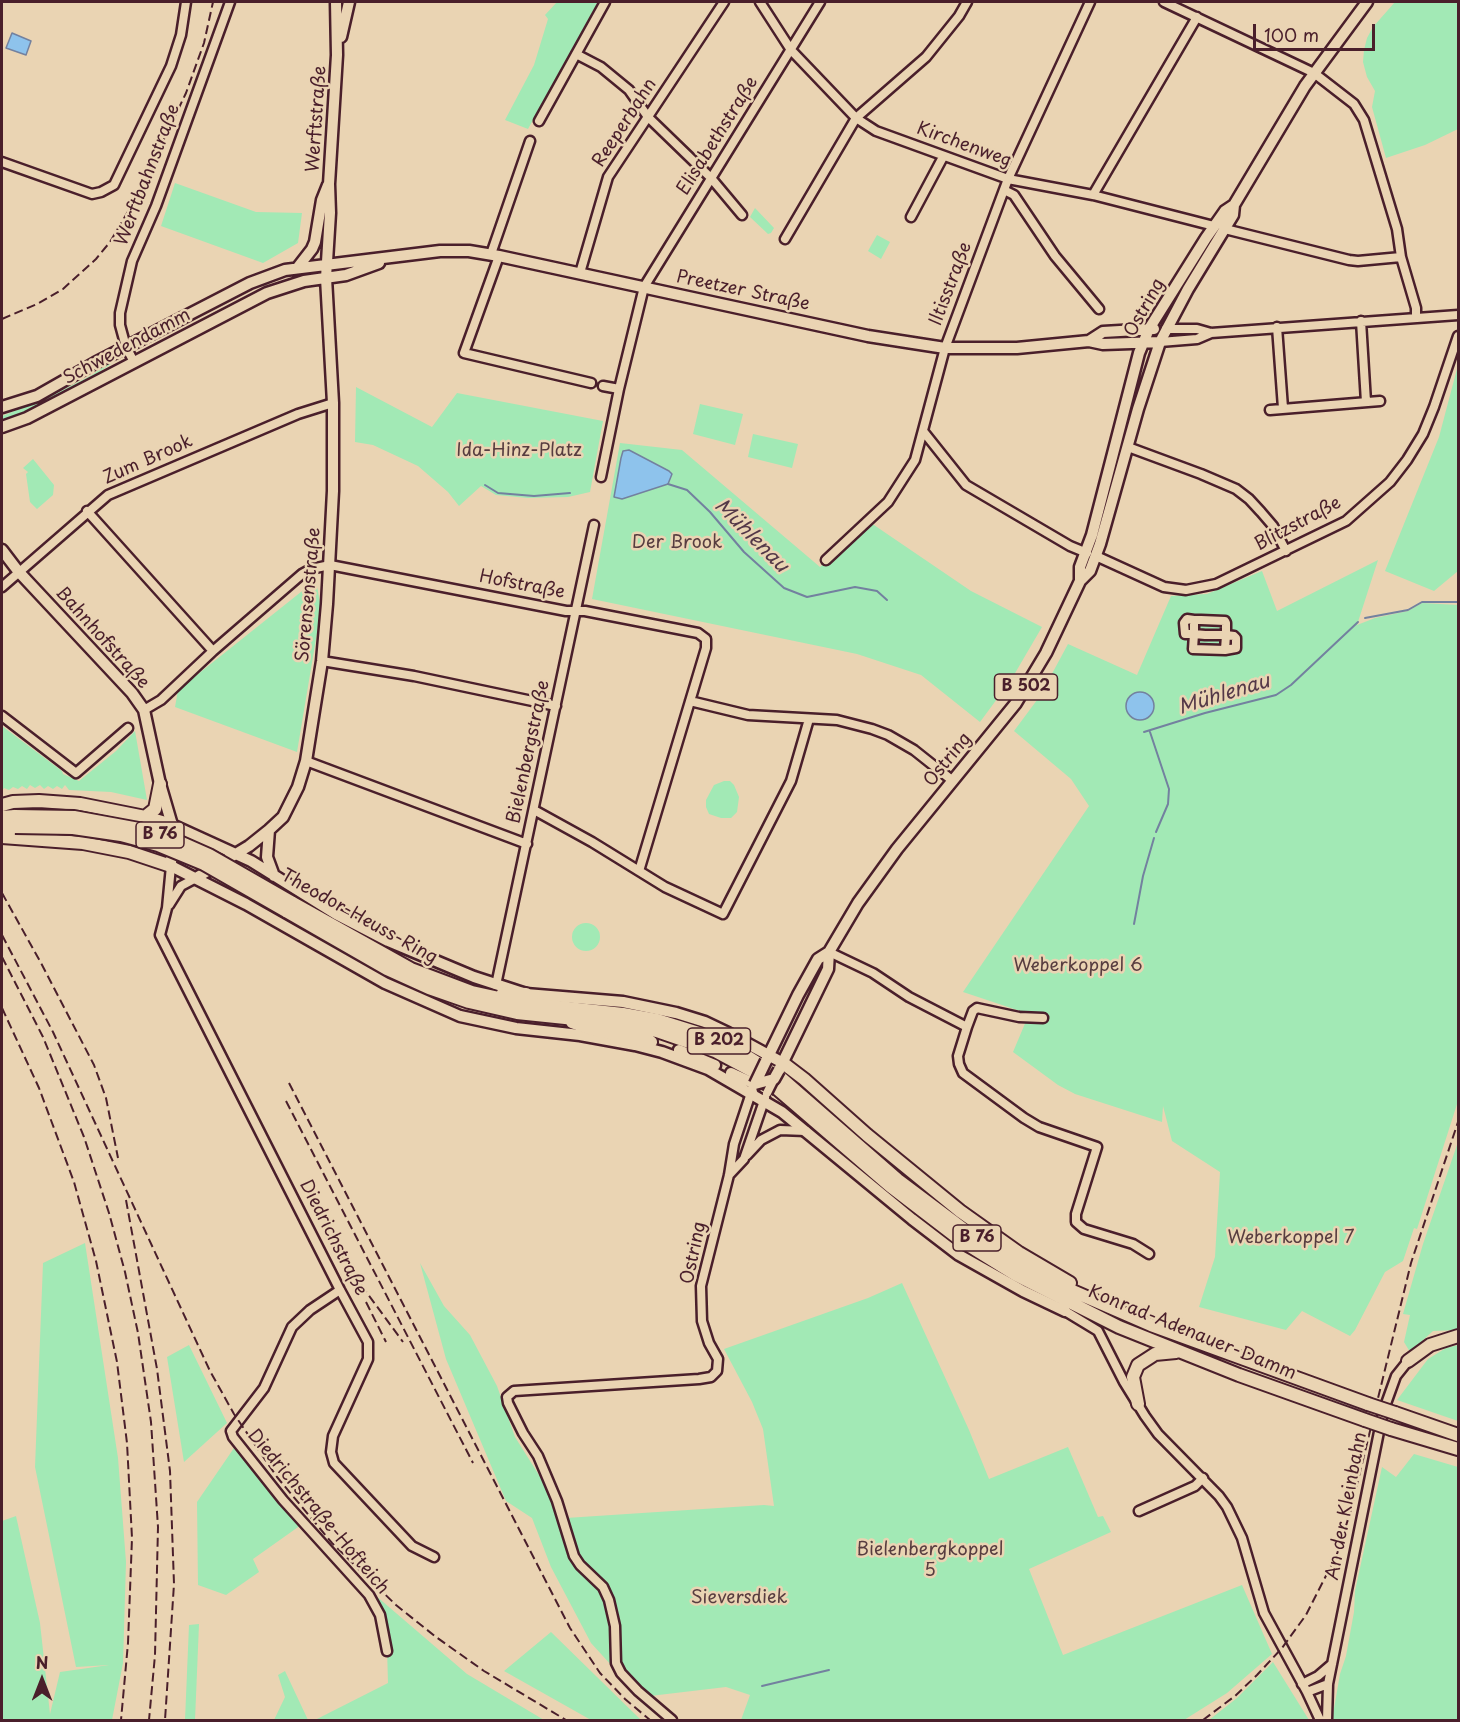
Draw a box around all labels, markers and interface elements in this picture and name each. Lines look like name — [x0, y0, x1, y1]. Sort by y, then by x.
scale bar — [1256, 12, 1378, 50]
text: 100 m — [1264, 21, 1319, 48]
street label: Werftstraße — [303, 65, 331, 173]
street label: Elisabethstraße — [673, 73, 763, 199]
street label: Reeperbahn — [588, 75, 662, 171]
street label: Werftbahnstraße — [111, 101, 185, 249]
street label: Kirchenweg — [914, 118, 1014, 172]
street label: Iltisstraße — [925, 239, 977, 329]
street label: Preetzer Straße — [674, 266, 812, 316]
street label: Ostring — [1120, 275, 1170, 341]
street label: Schwedendamm — [60, 304, 194, 390]
street label: Zum Brook — [100, 431, 196, 489]
park label: Ida-Hinz-Platz — [456, 440, 582, 462]
street label: Blitzstraße — [1251, 492, 1345, 556]
water label: Mühlenau — [709, 494, 793, 578]
street label: Sörensenstraße — [292, 527, 326, 663]
park label: Der Brook — [632, 532, 722, 554]
street label: Hofstraße — [477, 566, 567, 604]
street label: Bahnhofstraße — [50, 582, 154, 694]
water label: Mühlenau — [1175, 670, 1273, 720]
road number: B 502 — [994, 674, 1058, 700]
street label: Bielenbergstraße — [503, 678, 555, 826]
street label: Ostring — [920, 729, 976, 791]
road number: B 76 — [136, 822, 184, 848]
street label: Theodor-Heuss-Ring — [277, 865, 441, 969]
park label: Weberkoppel 6 — [1013, 955, 1143, 977]
road number: B 202 — [688, 1028, 750, 1054]
street label: Diedrichstraße — [295, 1176, 371, 1300]
street label: Ostring — [677, 1220, 711, 1286]
road number: B 76 — [953, 1225, 1001, 1251]
park label: Weberkoppel 7 — [1228, 1227, 1354, 1249]
street label: Konrad-Adenauer-Damm — [1085, 1281, 1299, 1385]
street label: Diedrichstraße-Hofteich — [243, 1425, 393, 1599]
street label: An der Kleinbahn — [1322, 1430, 1372, 1582]
park label: Bielenbergkoppel 5 — [857, 1539, 1003, 1582]
park label: Sieversdiek — [691, 1587, 787, 1609]
north arrow — [12, 1650, 72, 1710]
text: N — [36, 1650, 48, 1674]

